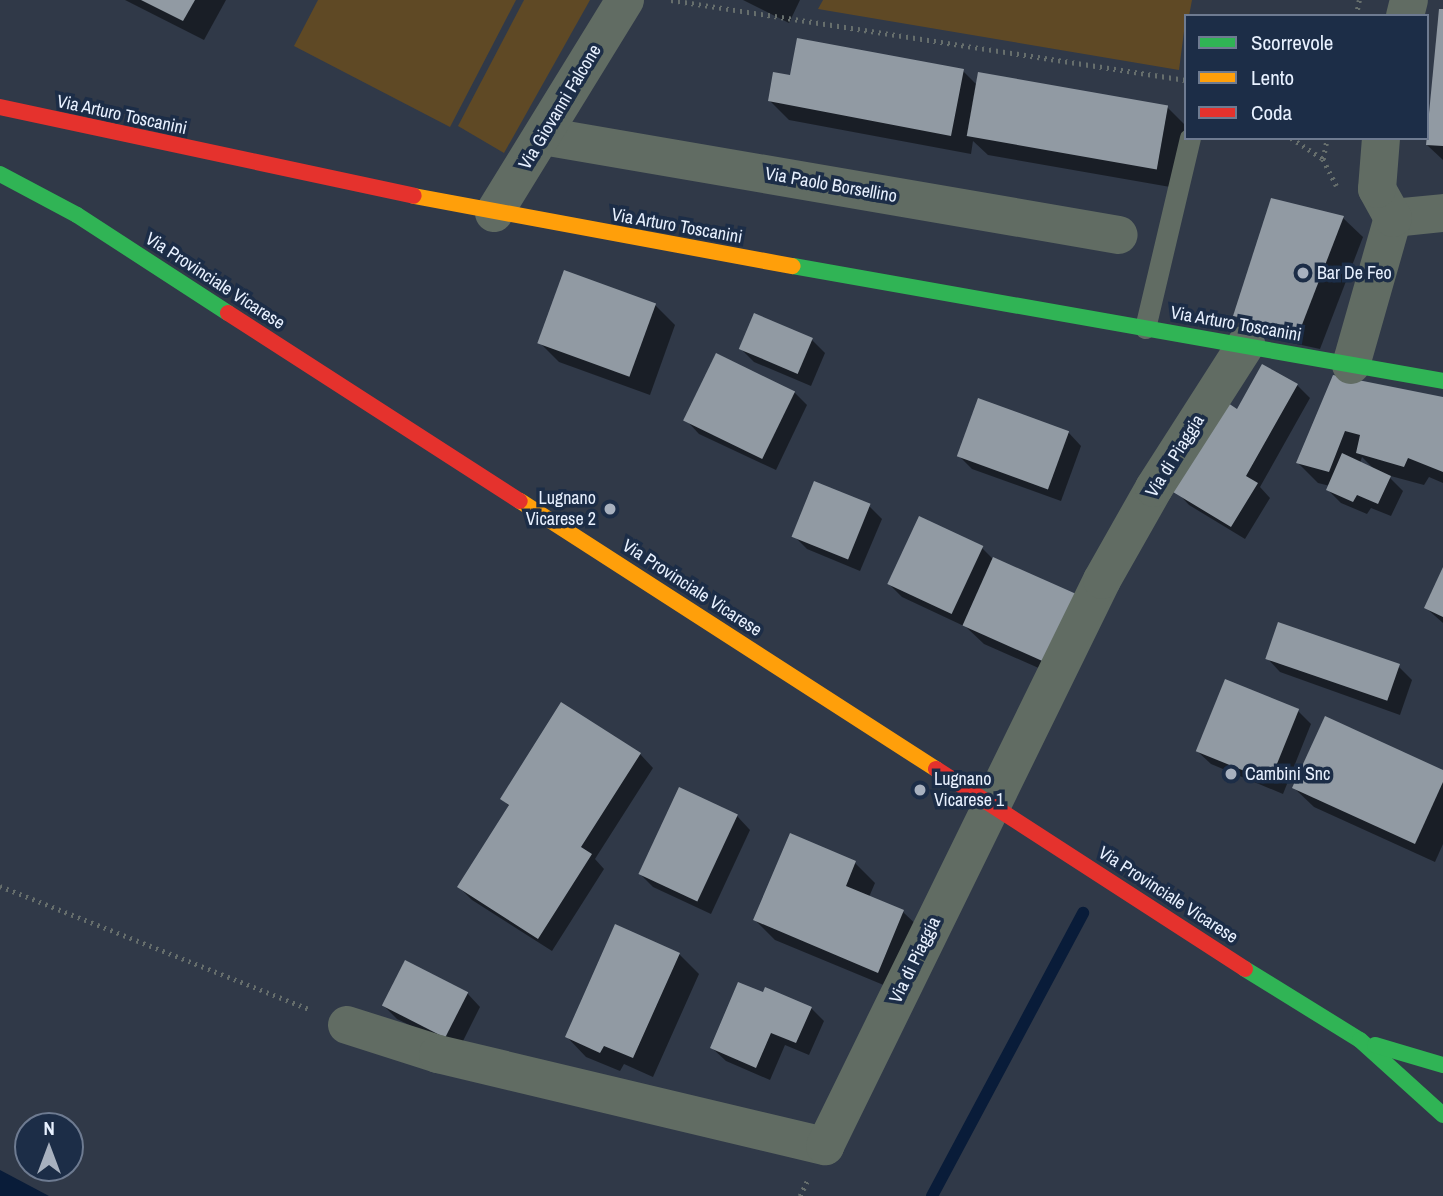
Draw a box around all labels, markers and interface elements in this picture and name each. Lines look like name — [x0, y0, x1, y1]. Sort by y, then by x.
legend — [1184, 14, 1429, 140]
text: Scorrevole — [1251, 28, 1333, 57]
street label: Via Giovanni Falcone — [514, 41, 606, 173]
text: Lento — [1251, 63, 1294, 92]
street label: Via Arturo Toscanini — [54, 91, 190, 139]
text: Coda — [1251, 98, 1292, 127]
street label: Via Paolo Borsellino — [763, 163, 899, 207]
street label: Via Arturo Toscanini — [609, 204, 745, 248]
street label: Via Provinciale Vicarese — [141, 228, 289, 334]
place label: Bar De Feo — [1317, 262, 1392, 284]
marker: Bar De Feo — [1295, 265, 1311, 281]
street label: Via Arturo Toscanini — [1168, 302, 1304, 346]
street label: Via di Piaggia — [1141, 411, 1209, 501]
place label: Lugnano Vicarese 2 — [526, 488, 596, 530]
marker: Lugnano Vicarese 2 — [602, 501, 618, 517]
street label: Via Provinciale Vicarese — [618, 535, 766, 641]
place label: Cambini Snc — [1245, 763, 1330, 785]
marker: Cambini Snc — [1223, 766, 1239, 782]
place label: Lugnano Vicarese 1 — [934, 769, 1004, 812]
marker: Lugnano Vicarese 1 — [912, 782, 928, 798]
street label: Via Provinciale Vicarese — [1094, 842, 1242, 948]
street label: Via di Piaggia — [885, 913, 945, 1007]
north arrow — [14, 1112, 84, 1182]
text: N — [43, 1115, 55, 1141]

